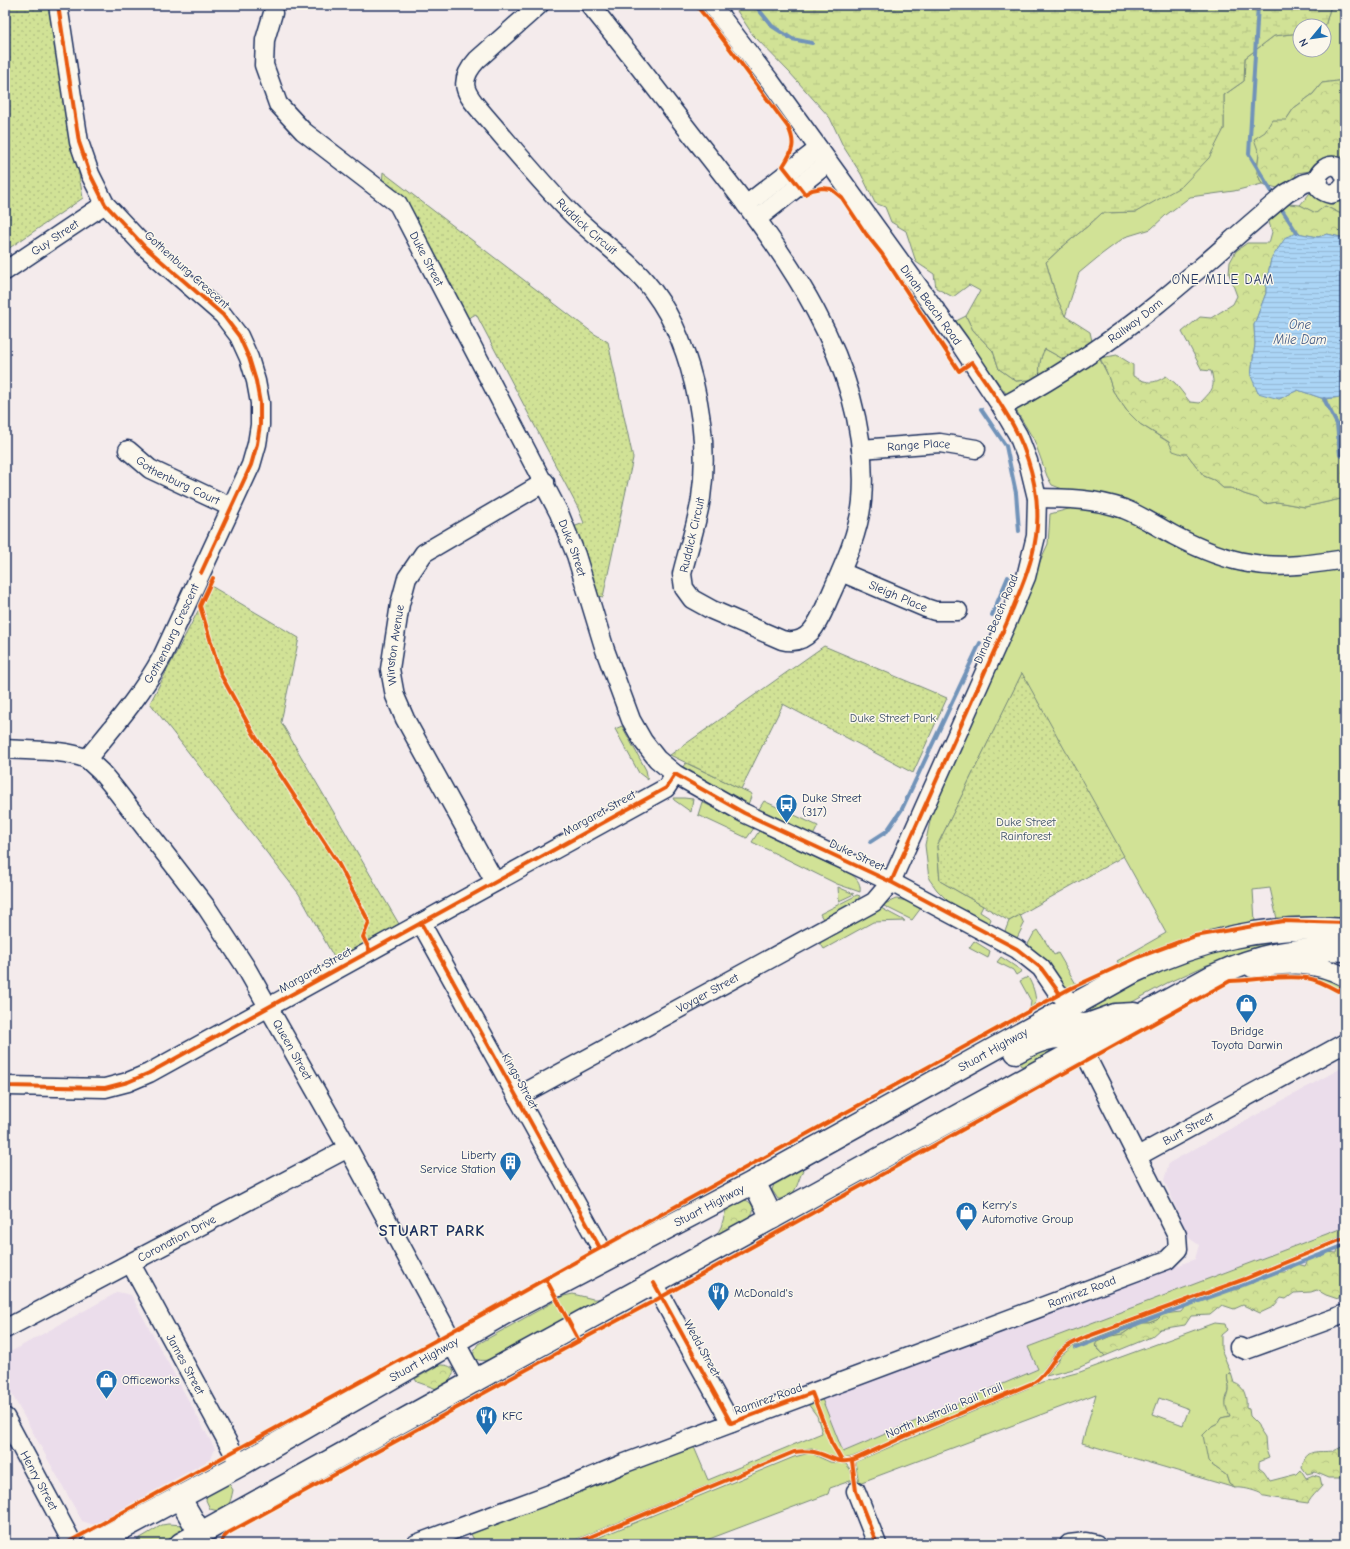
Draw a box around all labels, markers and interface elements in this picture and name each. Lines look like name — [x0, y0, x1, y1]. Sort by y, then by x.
north arrow — [1292, 18, 1332, 58]
text: N — [1296, 36, 1311, 49]
street label: Ruddick Circuit — [554, 195, 620, 258]
street label: Guy Street — [28, 216, 82, 259]
street label: Gothenburg Crescent — [142, 228, 233, 312]
street label: Duke Street — [407, 229, 447, 289]
street label: Dinah Beach Road — [897, 262, 965, 348]
district label: ONE MILE DAM — [1172, 272, 1274, 287]
street label: Railway Dam — [1105, 295, 1165, 346]
water label: One Mile Dam — [1272, 317, 1327, 347]
street label: Range Place — [887, 436, 952, 454]
street label: Gothenburg Court — [133, 453, 223, 508]
street label: Ruddick Circuit — [677, 495, 708, 574]
street label: Duke Street — [555, 517, 589, 578]
street label: Dinah Beach Road — [971, 572, 1021, 666]
street label: Sleigh Place — [867, 578, 929, 615]
street label: Gothenburg Crescent — [141, 581, 202, 686]
street label: Winston Avenue — [383, 604, 407, 686]
park label: Duke Street Park — [850, 711, 936, 725]
street label: Margaret Street — [560, 787, 638, 839]
place label: Duke Street (317) — [802, 791, 862, 819]
bus stop icon: Duke Street (317) — [774, 792, 800, 825]
park label: Duke Street Rainforest — [996, 815, 1056, 843]
street label: Duke Street — [827, 836, 887, 874]
street label: Margaret Street — [276, 944, 354, 996]
street label: Voyger Street — [674, 970, 741, 1016]
shop icon: Bridge Toyota Darwin — [1234, 991, 1260, 1024]
street label: Queen Street — [270, 1017, 315, 1083]
street label: Stuart Highway — [956, 1024, 1031, 1074]
place label: Bridge Toyota Darwin — [1211, 1024, 1283, 1052]
street label: Kings Street — [499, 1051, 541, 1112]
street label: Burt Street — [1160, 1109, 1216, 1148]
place label: Liberty Service Station — [420, 1148, 497, 1176]
building icon: Liberty Service Station — [498, 1149, 524, 1182]
street label: Stuart Highway — [672, 1181, 747, 1230]
place label: Kerry's Automotive Group — [982, 1198, 1074, 1226]
shop icon: Kerry's Automotive Group — [954, 1199, 980, 1232]
street label: Coronation Drive — [135, 1212, 218, 1265]
district label: STUART PARK — [379, 1222, 485, 1240]
street label: Ramirez Road — [1046, 1273, 1118, 1311]
restaurant icon: McDonald's — [705, 1280, 731, 1313]
place label: McDonald's — [734, 1286, 793, 1300]
street label: Wedd Street — [681, 1317, 724, 1379]
street label: James Street — [163, 1332, 208, 1397]
street label: Stuart Highway — [387, 1334, 462, 1385]
shop icon: Officeworks — [93, 1367, 119, 1400]
place label: Officeworks — [122, 1373, 180, 1387]
street label: North Australia Rail Trail — [883, 1379, 1005, 1441]
street label: Ramirez Road — [732, 1380, 804, 1418]
restaurant icon: KFC — [474, 1403, 500, 1436]
place label: KFC — [502, 1409, 523, 1423]
street label: Henry Street — [17, 1448, 61, 1513]

